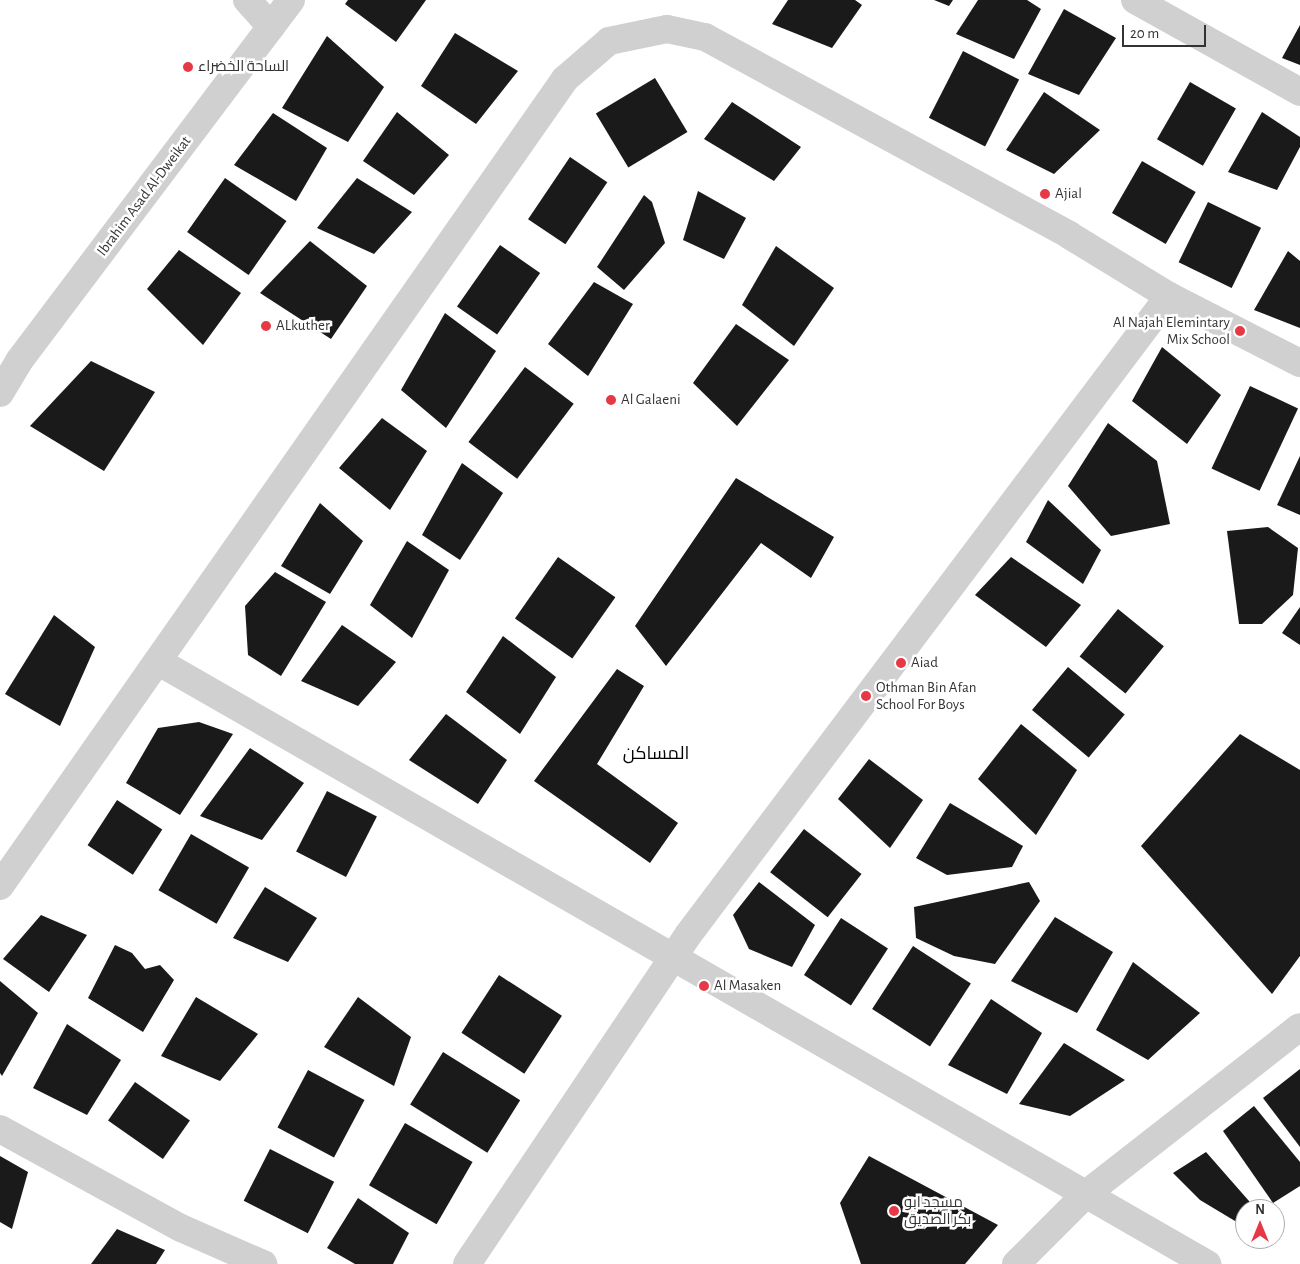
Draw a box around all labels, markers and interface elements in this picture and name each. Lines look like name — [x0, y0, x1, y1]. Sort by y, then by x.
scale bar — [1125, 15, 1209, 47]
text: 20 m — [1130, 26, 1159, 41]
place label: الساحة الخضراء — [198, 58, 289, 76]
marker: الساحة الخضراء — [182, 61, 194, 73]
street label: Ibrahim Asad Al-Dweikat — [93, 133, 195, 259]
place label: Ajial — [1055, 185, 1082, 203]
marker: Ajial — [1039, 188, 1051, 200]
place label: Al Najah Elemintary Mix School — [1113, 313, 1230, 348]
place label: ALkuther — [276, 317, 330, 335]
marker: ALkuther — [260, 320, 272, 332]
marker: Al Najah Elemintary Mix School — [1234, 325, 1246, 337]
place label: Al Galaeni — [621, 391, 681, 409]
marker: Al Galaeni — [605, 394, 617, 406]
place label: Aiad — [911, 654, 938, 672]
marker: Aiad — [895, 657, 907, 669]
place label: Othman Bin Afan School For Boys — [876, 678, 976, 713]
marker: Othman Bin Afan School For Boys — [860, 690, 872, 702]
district label: المساكن — [623, 743, 689, 765]
place label: Al Masaken — [714, 977, 781, 995]
marker: Al Masaken — [698, 980, 710, 992]
place label: مسجد ابو بكر الصديق — [904, 1193, 971, 1228]
north arrow — [1235, 1199, 1285, 1249]
text: N — [1255, 1203, 1265, 1217]
marker: مسجد ابو بكر الصديق — [888, 1205, 900, 1217]

